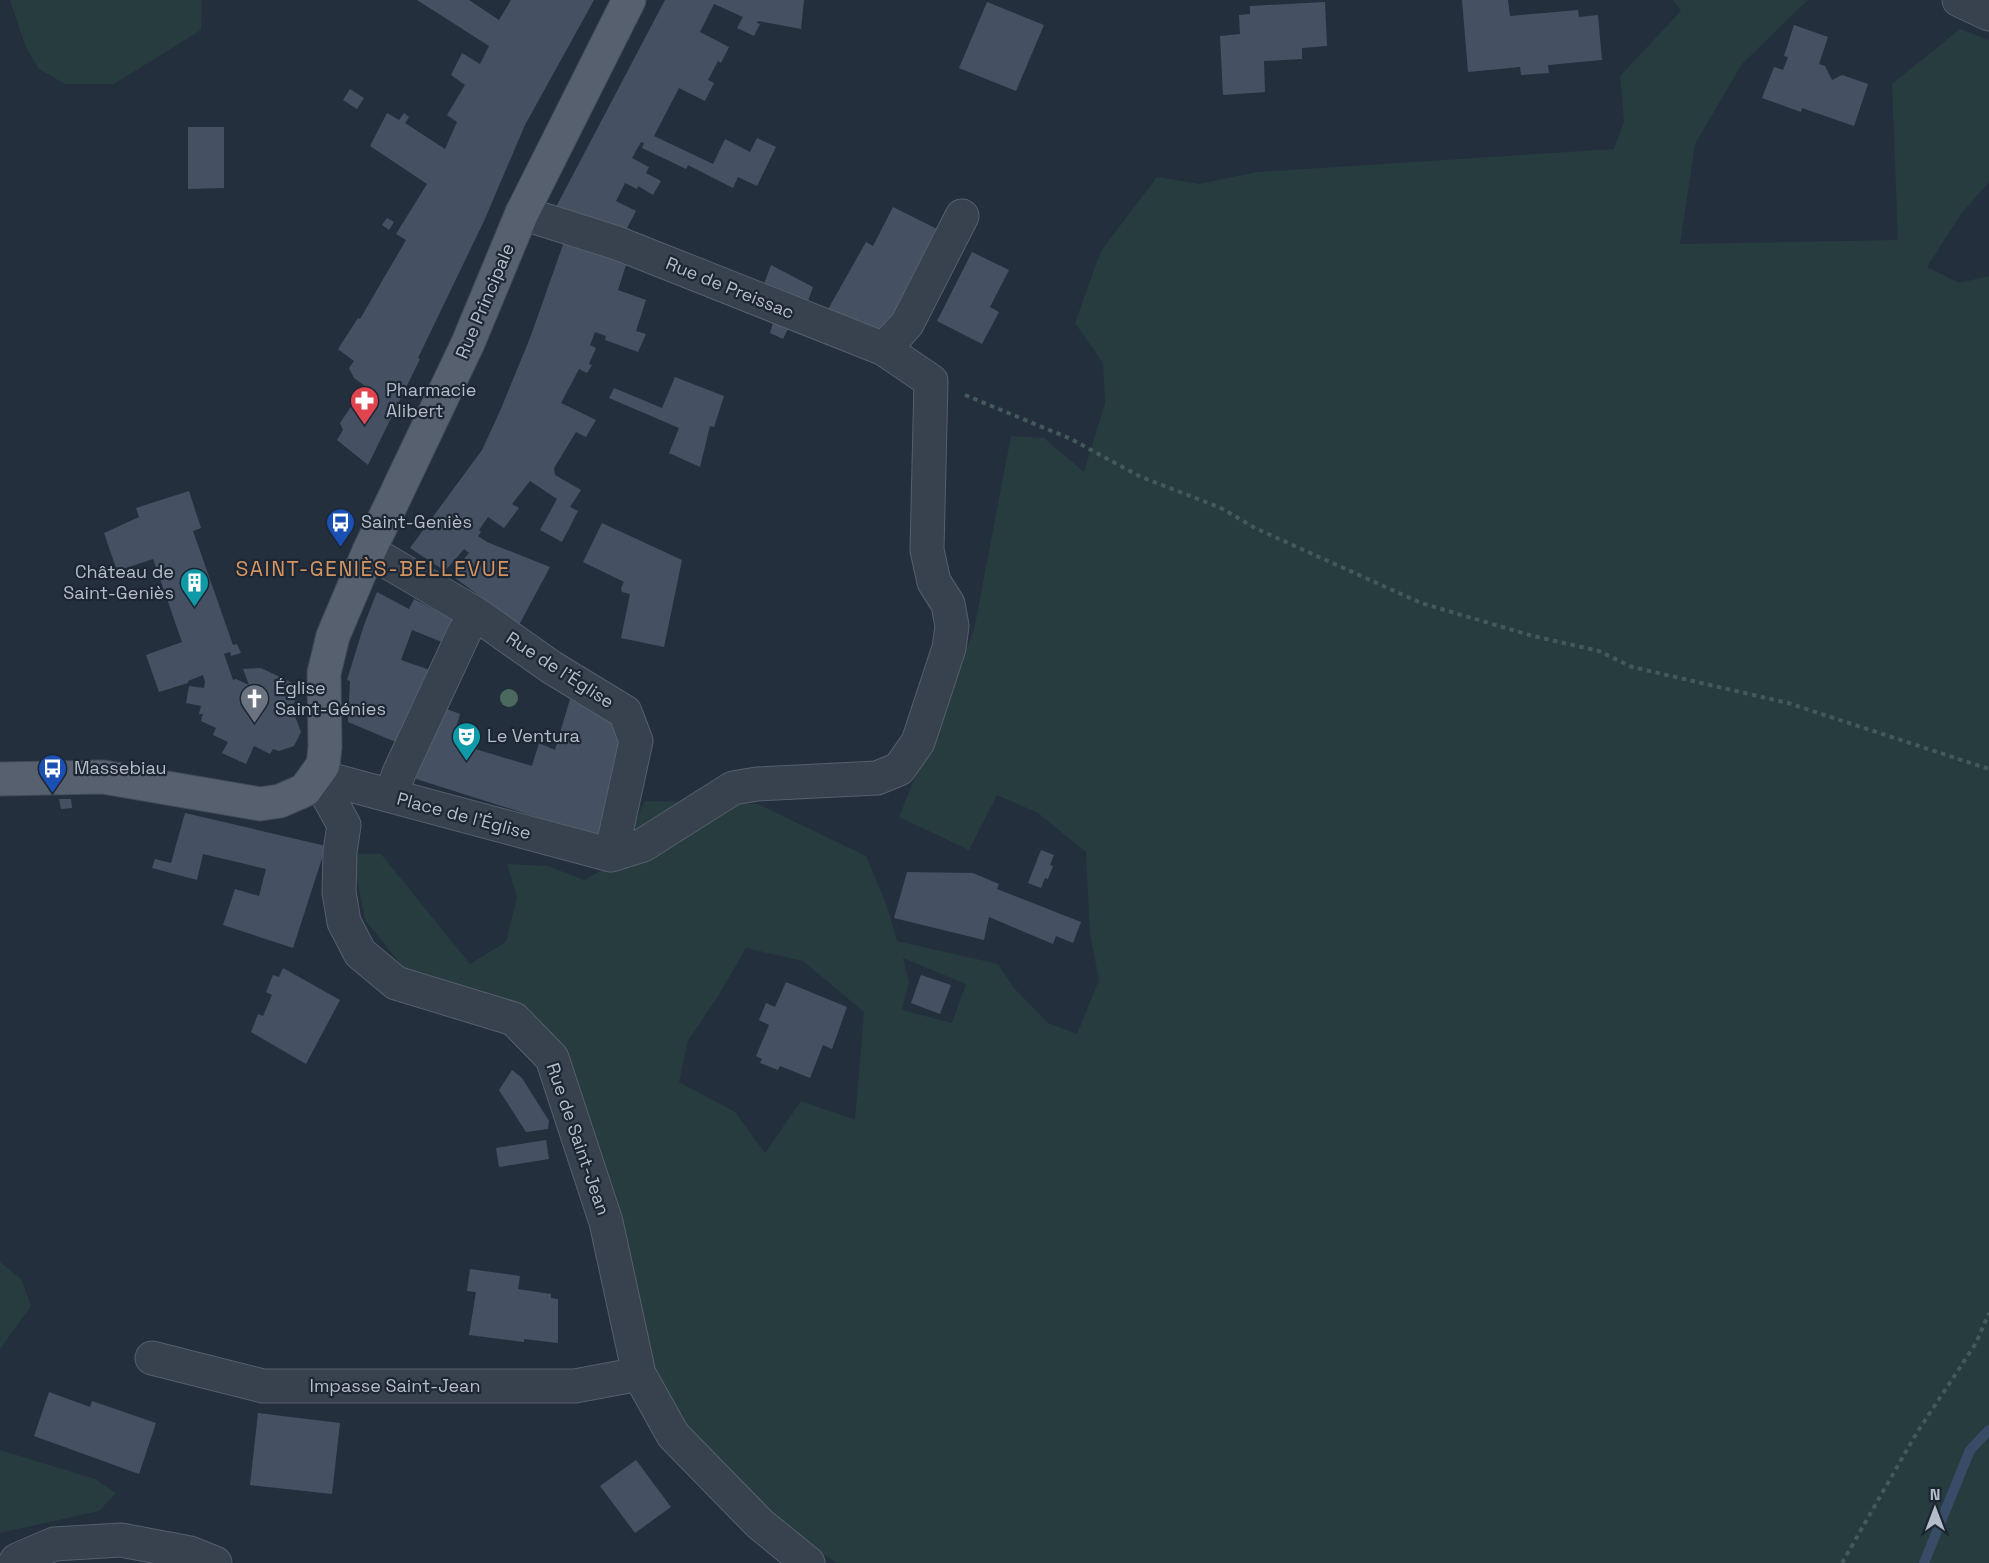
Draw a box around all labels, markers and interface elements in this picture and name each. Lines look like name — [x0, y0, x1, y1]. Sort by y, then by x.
street label: Rue Principale — [450, 240, 519, 362]
street label: Rue de Preissac — [663, 251, 798, 324]
place label: Pharmacie Alibert — [386, 378, 476, 422]
pharmacy icon: Pharmacie Alibert — [349, 384, 381, 426]
bus stop icon: Saint-Geniès — [324, 506, 356, 548]
place label: Saint-Geniès — [361, 510, 472, 533]
district label: SAINT-GENIÈS-BELLEVUE — [235, 555, 511, 582]
place label: Château de Saint-Geniès — [63, 560, 174, 604]
building icon: Château de Saint-Geniès — [179, 566, 211, 608]
street label: Rue de l'Église — [502, 626, 619, 713]
place label: Église Saint-Génies — [275, 676, 386, 720]
church icon: Église Saint-Génies — [238, 682, 270, 724]
theatre icon: Le Ventura — [450, 720, 482, 762]
place label: Le Ventura — [487, 724, 580, 747]
bus stop icon: Massebiau — [37, 752, 69, 794]
place label: Massebiau — [74, 756, 167, 779]
street label: Place de l'Église — [395, 787, 534, 844]
street label: Rue de Saint-Jean — [542, 1060, 615, 1218]
street label: Impasse Saint-Jean — [310, 1374, 481, 1397]
north arrow — [1905, 1479, 1965, 1539]
text: N — [1930, 1484, 1940, 1505]

